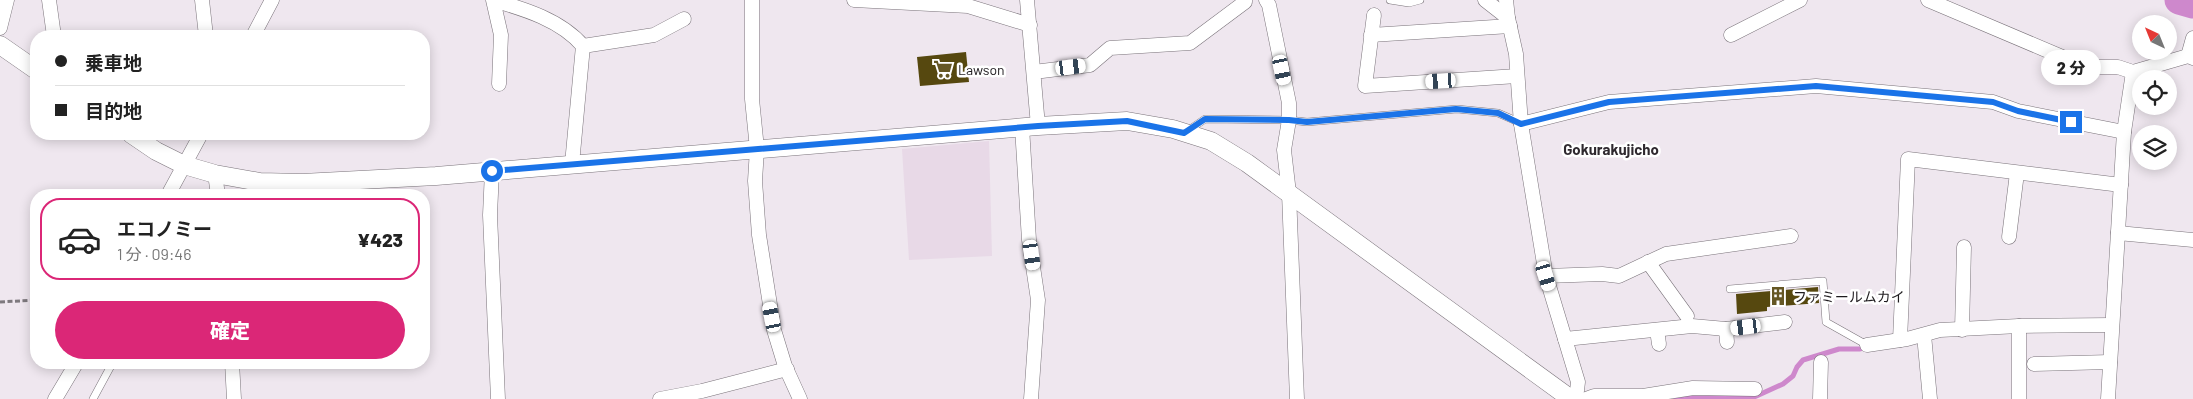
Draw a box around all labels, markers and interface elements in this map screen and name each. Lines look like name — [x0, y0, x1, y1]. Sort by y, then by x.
north arrow — [2132, 15, 2178, 60]
map controls — [2132, 15, 2177, 170]
callout: 2 分 — [2041, 49, 2101, 84]
text: 乗車地 — [85, 51, 142, 74]
car — [1271, 54, 1292, 86]
supermarket icon: Lawson — [932, 58, 954, 80]
car — [1055, 58, 1086, 76]
text: 2 分 — [2057, 58, 2085, 77]
place label: Lawson — [958, 61, 1005, 78]
button: locate — [2132, 70, 2177, 115]
car — [1425, 73, 1456, 89]
text: 目的地 — [85, 99, 142, 122]
route end — [2060, 111, 2082, 133]
button: layers — [2132, 125, 2177, 170]
district label: Gokurakujicho — [1563, 140, 1659, 158]
route start — [481, 160, 503, 182]
icon: car — [57, 217, 102, 262]
text: エコノミー — [117, 217, 212, 240]
text: ¥423 — [357, 228, 403, 251]
car — [1022, 239, 1041, 271]
text: 1 分 · 09:46 — [117, 244, 191, 263]
car — [1534, 259, 1557, 293]
building icon: ファミールムカイ — [1767, 285, 1789, 307]
place label: ファミールムカイ — [1793, 288, 1905, 305]
button: 確定 — [55, 301, 405, 359]
car — [761, 301, 782, 333]
car — [1730, 318, 1761, 336]

